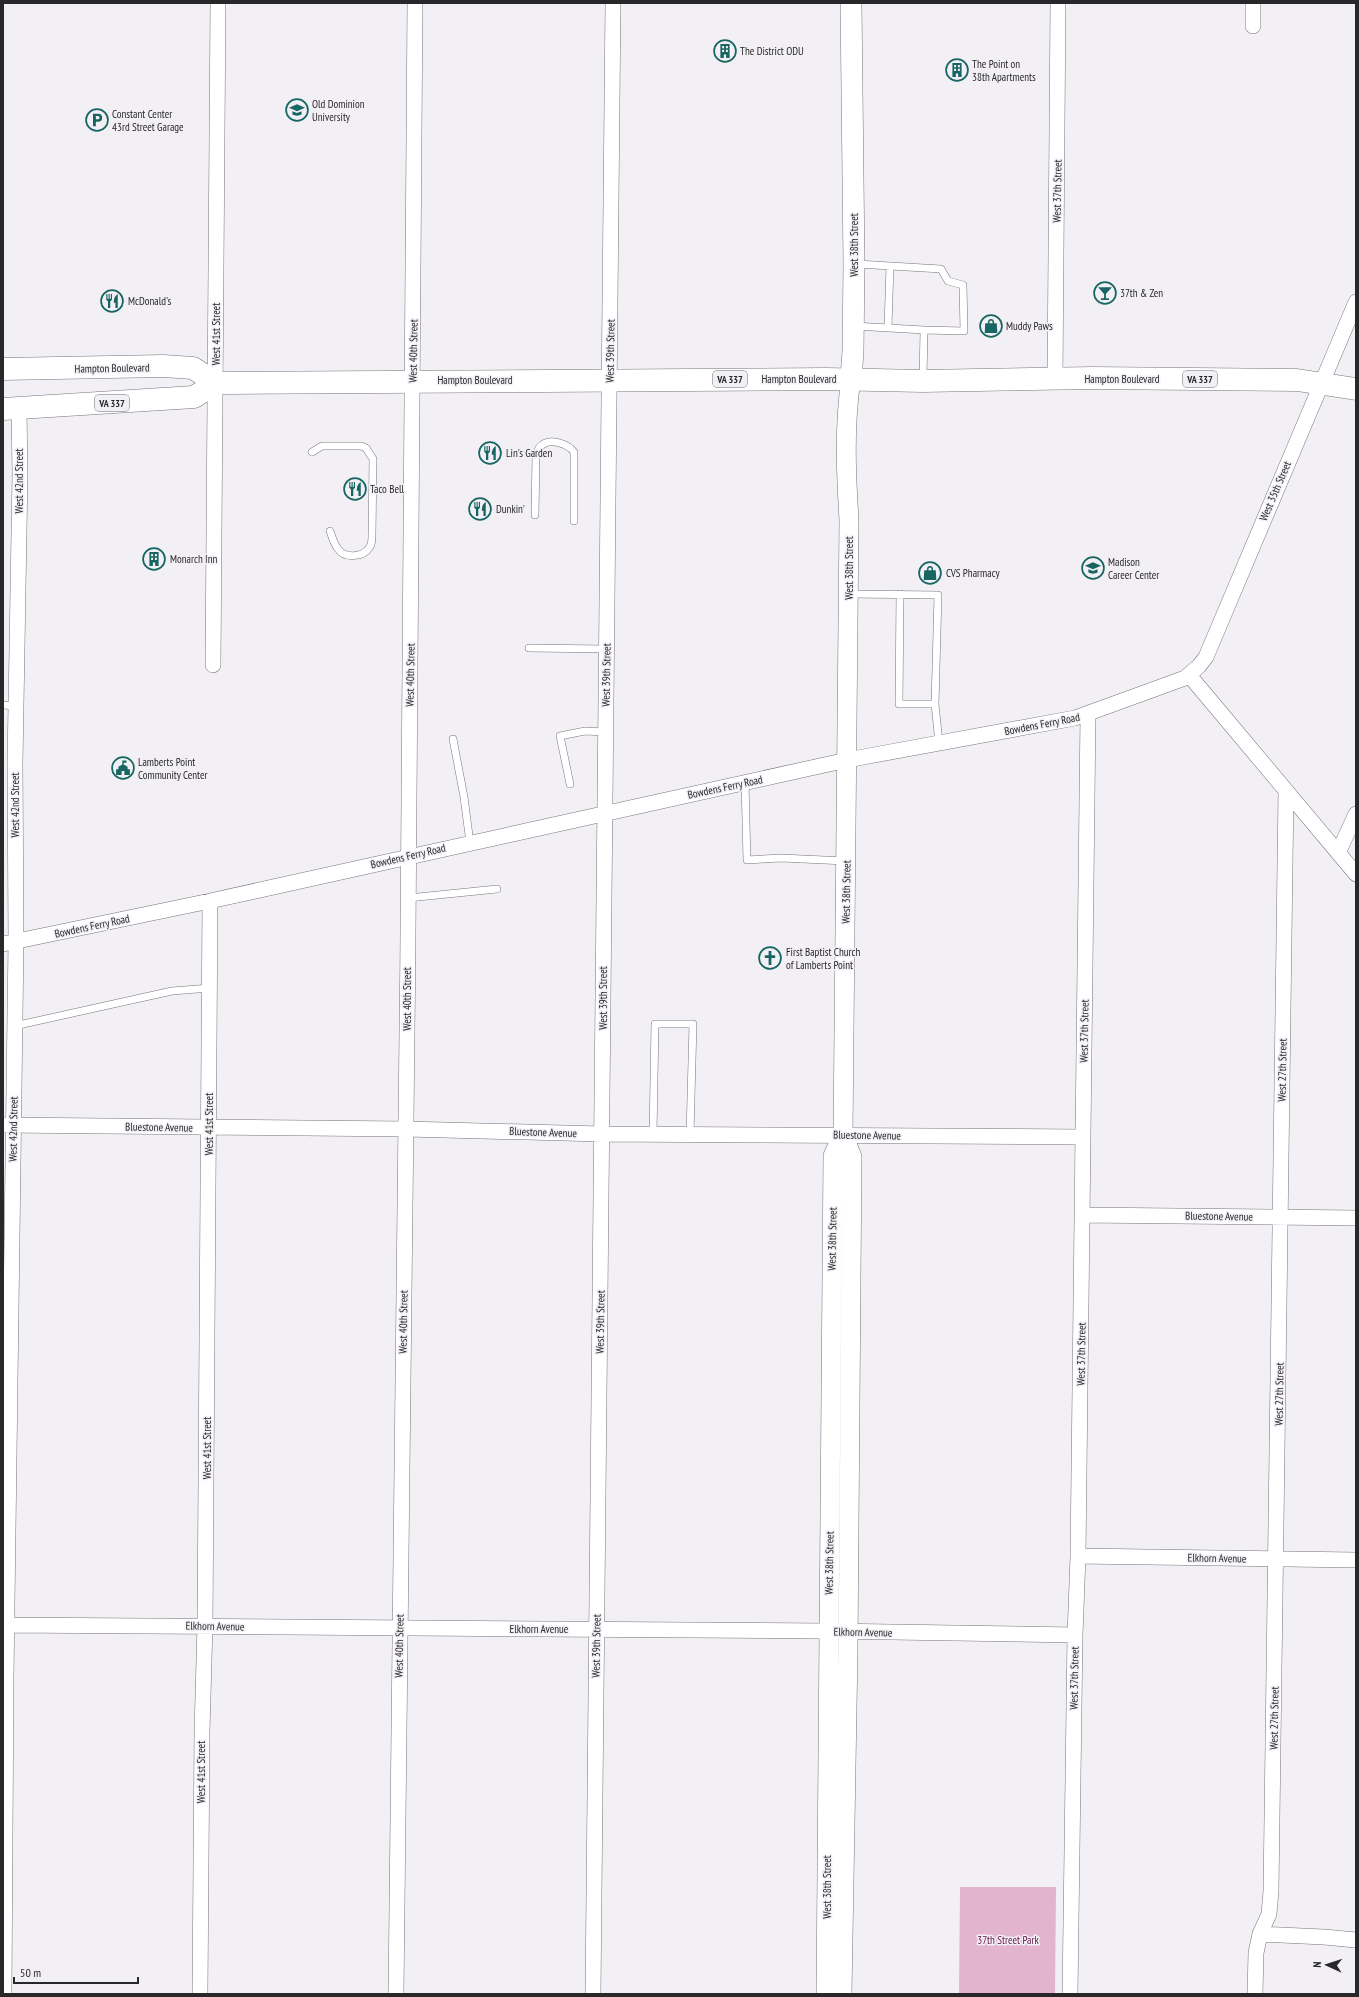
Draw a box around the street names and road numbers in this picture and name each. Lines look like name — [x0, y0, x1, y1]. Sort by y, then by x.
street label: West 37th Street — [1049, 159, 1065, 223]
street label: West 38th Street — [847, 213, 861, 277]
street label: West 41st Street — [209, 303, 223, 365]
street label: West 40th Street — [405, 319, 421, 383]
street label: West 39th Street — [602, 319, 618, 383]
street label: Hampton Boulevard — [74, 360, 150, 376]
road number: VA 337 — [713, 371, 747, 387]
road number: VA 337 — [1183, 371, 1217, 387]
street label: Hampton Boulevard — [761, 372, 837, 386]
street label: Hampton Boulevard — [1084, 372, 1160, 386]
street label: Hampton Boulevard — [437, 373, 513, 387]
road number: VA 337 — [95, 395, 129, 411]
street label: West 42nd Street — [12, 448, 26, 514]
street label: West 35th Street — [1256, 459, 1294, 523]
street label: West 38th Street — [842, 536, 856, 600]
street label: West 40th Street — [402, 643, 418, 707]
street label: West 39th Street — [598, 643, 614, 707]
street label: Bowdens Ferry Road — [1003, 710, 1081, 738]
street label: West 42nd Street — [8, 772, 22, 838]
street label: Bowdens Ferry Road — [686, 772, 764, 802]
street label: Bowdens Ferry Road — [369, 841, 447, 871]
street label: West 38th Street — [838, 860, 854, 924]
street label: Bowdens Ferry Road — [53, 911, 131, 941]
street label: West 39th Street — [596, 966, 610, 1030]
street label: West 40th Street — [400, 967, 414, 1031]
street label: West 37th Street — [1076, 999, 1092, 1063]
street label: West 27th Street — [1274, 1038, 1290, 1102]
street label: West 41st Street — [202, 1093, 216, 1155]
street label: West 42nd Street — [5, 1096, 21, 1162]
street label: Bluestone Avenue — [125, 1119, 193, 1135]
street label: Bluestone Avenue — [509, 1124, 578, 1140]
street label: Bluestone Avenue — [833, 1127, 901, 1143]
street label: West 38th Street — [824, 1207, 840, 1271]
street label: Bluestone Avenue — [1185, 1208, 1253, 1224]
street label: West 40th Street — [395, 1290, 411, 1354]
street label: West 39th Street — [592, 1290, 608, 1354]
street label: West 37th Street — [1073, 1322, 1089, 1386]
street label: West 27th Street — [1271, 1362, 1287, 1426]
street label: West 41st Street — [200, 1417, 214, 1479]
street label: West 38th Street — [821, 1531, 837, 1595]
street label: Elkhorn Avenue — [1187, 1550, 1247, 1566]
street label: West 40th Street — [391, 1614, 407, 1678]
street label: West 39th Street — [588, 1614, 604, 1678]
street label: Elkhorn Avenue — [185, 1618, 245, 1634]
street label: Elkhorn Avenue — [510, 1622, 569, 1636]
street label: Elkhorn Avenue — [833, 1624, 893, 1640]
street label: West 37th Street — [1066, 1646, 1082, 1710]
street label: West 27th Street — [1266, 1686, 1282, 1750]
street label: West 41st Street — [194, 1741, 208, 1803]
street label: West 38th Street — [820, 1855, 834, 1919]

